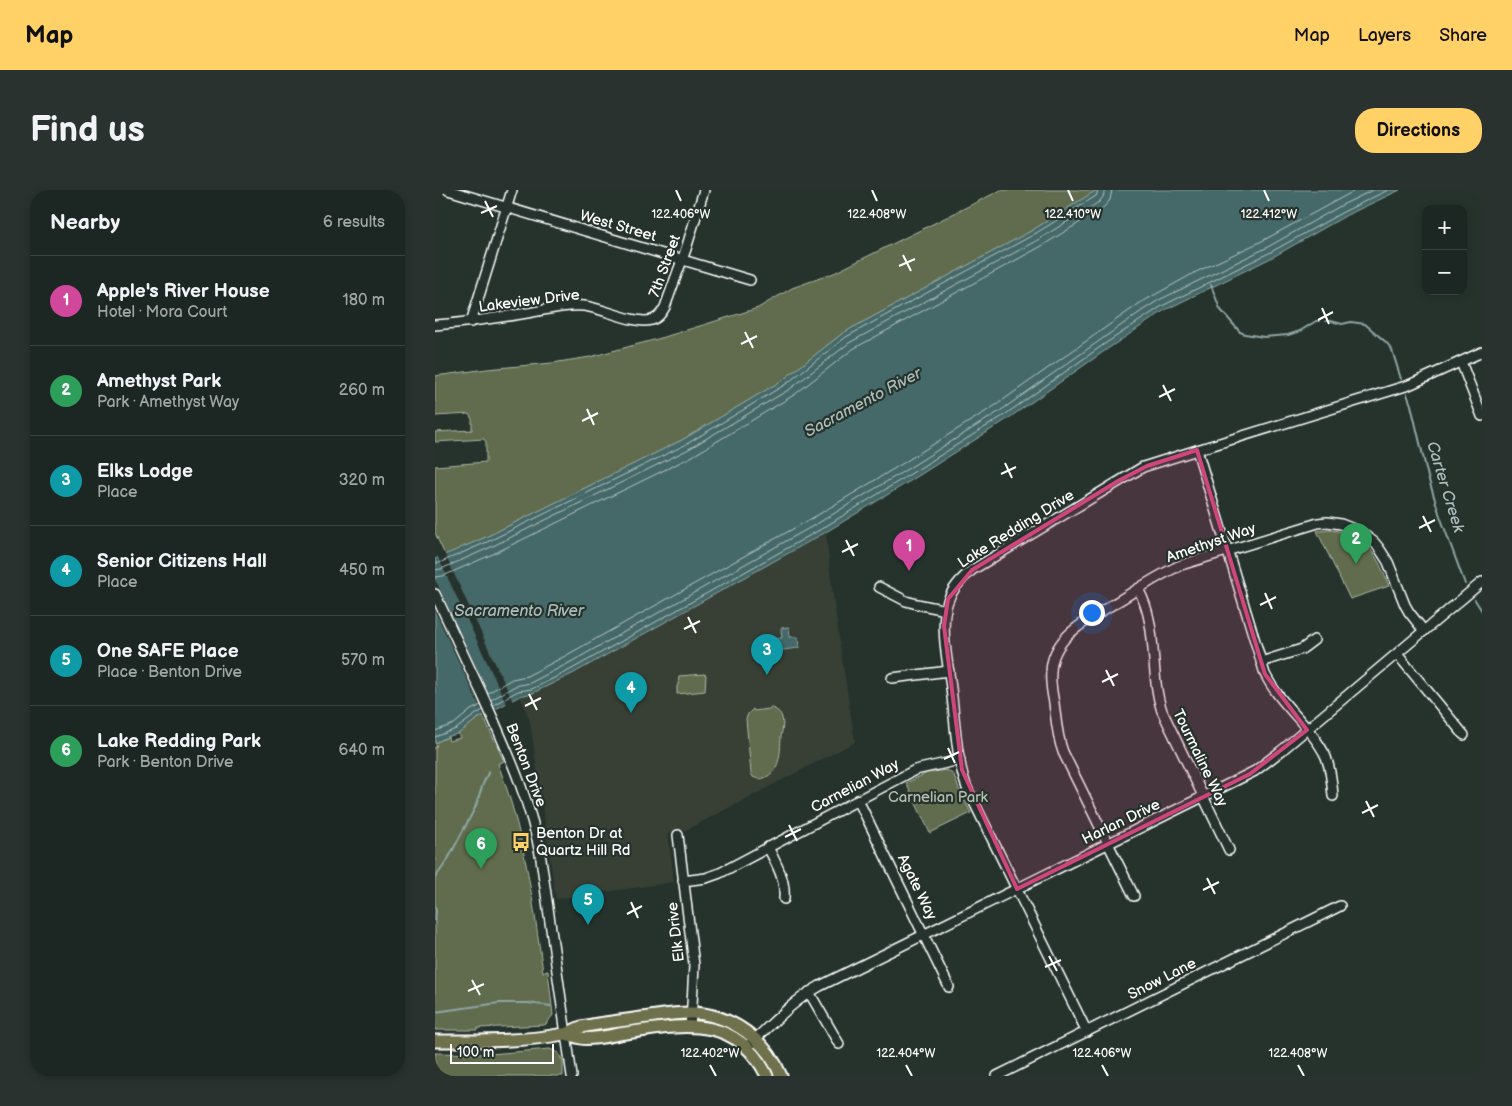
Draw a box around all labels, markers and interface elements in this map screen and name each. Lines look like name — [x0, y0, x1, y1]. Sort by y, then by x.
text: Map — [25, 21, 73, 50]
text: Map — [1294, 25, 1330, 46]
text: Layers — [1358, 25, 1411, 46]
text: Share — [1439, 25, 1487, 46]
button: Directions — [1355, 108, 1482, 153]
text: Find us — [30, 109, 145, 152]
map controls — [1422, 205, 1467, 295]
button: + — [1422, 205, 1467, 250]
street label: West Street — [578, 206, 659, 246]
text: 122.406°W — [651, 207, 711, 222]
text: 122.408°W — [848, 207, 907, 222]
text: 122.410°W — [1045, 207, 1101, 222]
text: 122.412°W — [1241, 207, 1297, 222]
text: Nearby — [50, 210, 120, 235]
text: 6 results — [323, 213, 385, 232]
street label: 7th Street — [645, 232, 685, 300]
button: − — [1422, 250, 1467, 295]
text: Apple's River House — [97, 280, 270, 303]
street label: Lakeview Drive — [477, 285, 581, 317]
text: 1 — [63, 291, 69, 310]
text: 180 m — [343, 291, 385, 310]
text: Hotel · Mora Court — [97, 303, 227, 322]
water label: Sacramento River — [801, 364, 926, 442]
text: Amethyst Park — [97, 370, 221, 393]
text: 2 — [61, 381, 71, 400]
text: 260 m — [339, 381, 385, 400]
text: Park · Amethyst Way — [97, 393, 239, 412]
water label: Carter Creek — [1422, 439, 1468, 536]
text: Elks Lodge — [97, 460, 193, 483]
text: 3 — [61, 471, 71, 490]
text: 320 m — [339, 471, 385, 490]
text: Place — [97, 483, 138, 502]
street label: Lake Redding Drive — [954, 486, 1078, 572]
street label: Amethyst Way — [1164, 519, 1259, 567]
pin: 2 — [1340, 523, 1372, 564]
pin: 1 — [893, 530, 925, 571]
text: Senior Citizens Hall — [97, 550, 267, 573]
text: 4 — [61, 561, 71, 580]
text: 450 m — [339, 561, 385, 580]
text: Place — [97, 573, 138, 592]
your location — [1079, 600, 1105, 626]
water label: Sacramento River — [454, 602, 585, 621]
pin: 3 — [751, 634, 783, 675]
text: One SAFE Place — [97, 640, 239, 663]
text: 5 — [61, 651, 71, 670]
text: 570 m — [341, 651, 385, 670]
text: Place · Benton Drive — [97, 663, 242, 682]
pin: 4 — [615, 672, 647, 713]
street label: Tourmaline Way — [1168, 706, 1232, 810]
street label: Benton Drive — [501, 720, 551, 810]
text: Lake Redding Park — [97, 730, 261, 753]
text: 6 — [61, 741, 71, 760]
text: 640 m — [339, 741, 385, 760]
text: Park · Benton Drive — [97, 753, 233, 772]
street label: Carnelian Way — [808, 755, 903, 817]
park label: Carnelian Park — [888, 788, 989, 807]
street label: Harlan Drive — [1079, 795, 1163, 849]
place label: Benton Dr at Quartz Hill Rd — [536, 824, 630, 860]
pin: 6 — [465, 828, 497, 869]
bus stop icon: Benton Dr at Quartz Hill Rd — [510, 831, 532, 853]
street label: Agate Way — [893, 851, 941, 923]
pin: 5 — [572, 884, 604, 925]
street label: Elk Drive — [663, 901, 689, 963]
street label: Snow Lane — [1125, 954, 1199, 1004]
scale bar — [450, 1041, 554, 1064]
text: 100 m — [457, 1044, 494, 1061]
text: 122.402°W — [681, 1046, 739, 1061]
text: 122.404°W — [877, 1046, 935, 1061]
text: 122.406°W — [1072, 1046, 1132, 1061]
text: 122.408°W — [1269, 1046, 1328, 1061]

